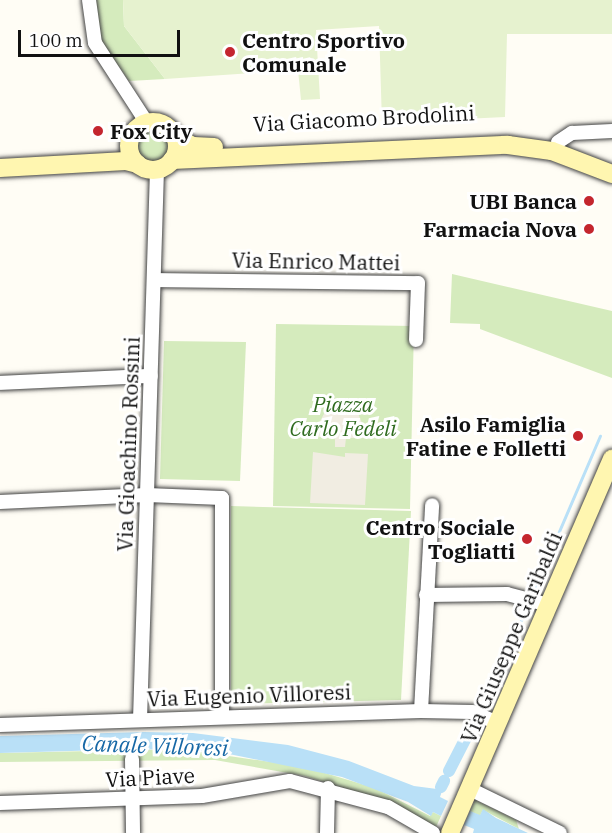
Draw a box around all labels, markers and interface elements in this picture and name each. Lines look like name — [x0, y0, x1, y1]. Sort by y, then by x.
scale bar — [21, 18, 183, 56]
place label: Centro Sportivo Comunale — [242, 27, 405, 77]
text: 100 m — [29, 29, 83, 52]
marker: Centro Sportivo Comunale — [223, 45, 237, 59]
street label: Via Giacomo Brodolini — [253, 100, 475, 136]
place label: Fox City — [110, 118, 192, 144]
marker: Fox City — [91, 124, 105, 138]
place label: UBI Banca — [469, 188, 577, 214]
marker: UBI Banca — [582, 194, 596, 208]
place label: Farmacia Nova — [423, 216, 577, 242]
marker: Farmacia Nova — [582, 222, 596, 236]
street label: Via Enrico Mattei — [231, 247, 401, 275]
street label: Via Gioachino Rossini — [112, 336, 144, 552]
park label: Piazza Carlo Fedeli — [289, 391, 397, 441]
place label: Asilo Famiglia Fatine e Folletti — [406, 411, 566, 461]
marker: Asilo Famiglia Fatine e Folletti — [571, 429, 585, 443]
place label: Centro Sociale Togliatti — [366, 514, 515, 564]
street label: Via Giuseppe Garibaldi — [455, 527, 567, 747]
marker: Centro Sociale Togliatti — [520, 532, 534, 546]
street label: Via Eugenio Villoresi — [146, 679, 352, 711]
water label: Canale Villoresi — [81, 729, 229, 761]
street label: Via Piave — [105, 762, 195, 792]

